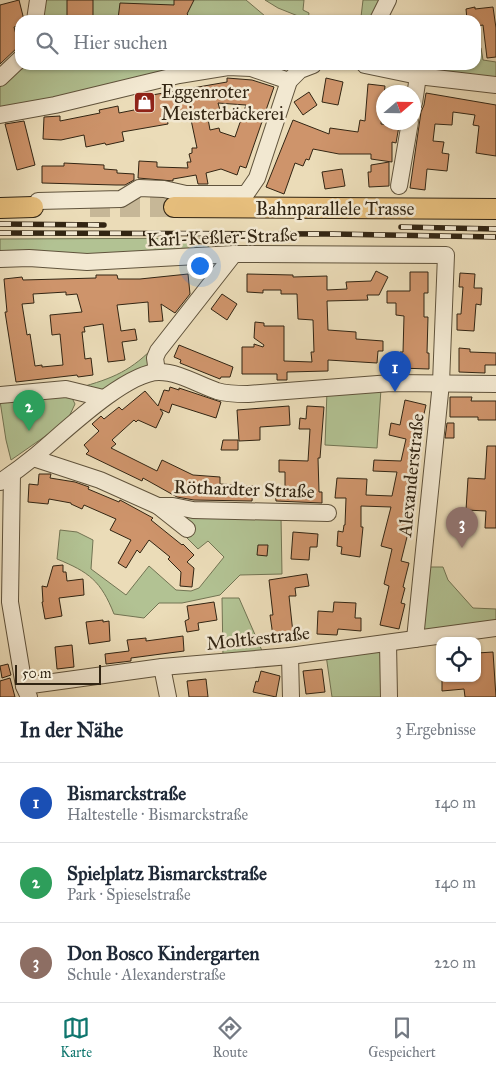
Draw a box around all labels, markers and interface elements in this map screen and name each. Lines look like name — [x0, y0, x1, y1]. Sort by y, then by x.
search box — [15, 15, 481, 70]
icon: search — [33, 29, 61, 57]
text: Hier suchen — [73, 31, 167, 54]
place label: Eggenroter Meisterbäckerei — [161, 80, 284, 125]
north arrow — [376, 85, 421, 130]
shop icon: Eggenroter Meisterbäckerei — [133, 90, 157, 114]
street label: Bahnparallele Trasse — [256, 197, 414, 220]
street label: Karl-Keßler-Straße — [146, 223, 298, 251]
your location — [187, 253, 213, 279]
pin: 1 — [379, 351, 411, 392]
pin: 2 — [13, 390, 45, 431]
street label: Alexanderstraße — [393, 412, 429, 539]
street label: Röthardter Straße — [173, 475, 315, 503]
pin: 3 — [446, 507, 478, 548]
street label: Moltkestraße — [205, 621, 311, 655]
map controls — [436, 637, 481, 682]
button: locate — [436, 637, 481, 682]
scale bar — [15, 662, 101, 685]
text: 50 m — [22, 665, 51, 682]
text: In der Nähe — [20, 717, 123, 743]
text: 3 Ergebnisse — [395, 720, 476, 739]
text: Bismarckstraße — [67, 782, 186, 805]
text: 1 — [33, 793, 39, 812]
text: 140 m — [435, 793, 476, 812]
text: Haltestelle · Bismarckstraße — [67, 805, 248, 824]
text: Spielplatz Bismarckstraße — [67, 862, 267, 885]
text: 2 — [32, 873, 40, 892]
text: 140 m — [435, 873, 476, 892]
text: Park · Spieselstraße — [67, 885, 191, 904]
text: Don Bosco Kindergarten — [67, 942, 260, 965]
text: 3 — [33, 953, 39, 972]
text: 220 m — [434, 953, 476, 972]
text: Schule · Alexanderstraße — [67, 965, 226, 984]
tab: Karte — [60, 1014, 92, 1061]
tab: Route — [213, 1014, 248, 1061]
tab: Gespeichert — [368, 1014, 436, 1061]

